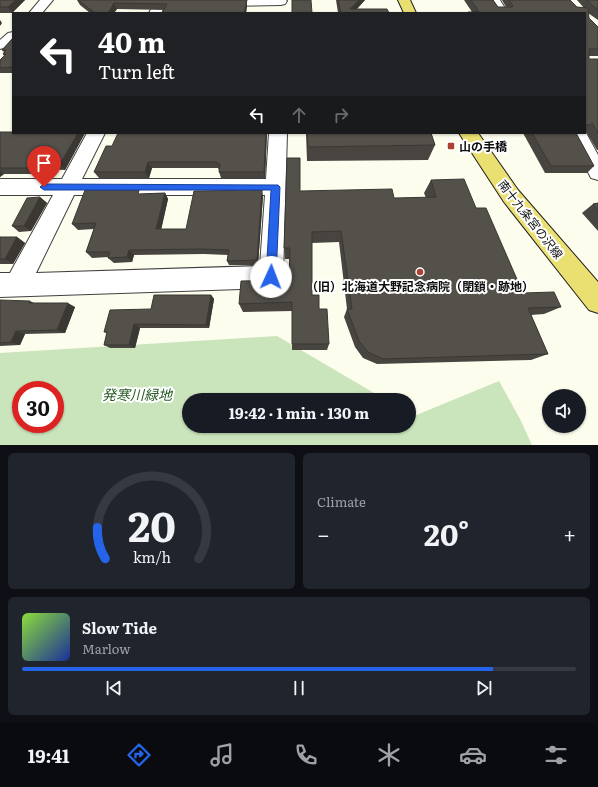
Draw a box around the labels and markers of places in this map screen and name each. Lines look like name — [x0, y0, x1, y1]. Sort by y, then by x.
place label: 山の手橋 — [459, 137, 508, 155]
marker: 山の手橋 — [446, 141, 456, 151]
pin — [27, 146, 61, 187]
marker: （旧）北海道大野記念病院（閉鎖・跡地） — [415, 267, 425, 277]
place label: （旧）北海道大野記念病院（閉鎖・跡地） — [306, 277, 534, 295]

